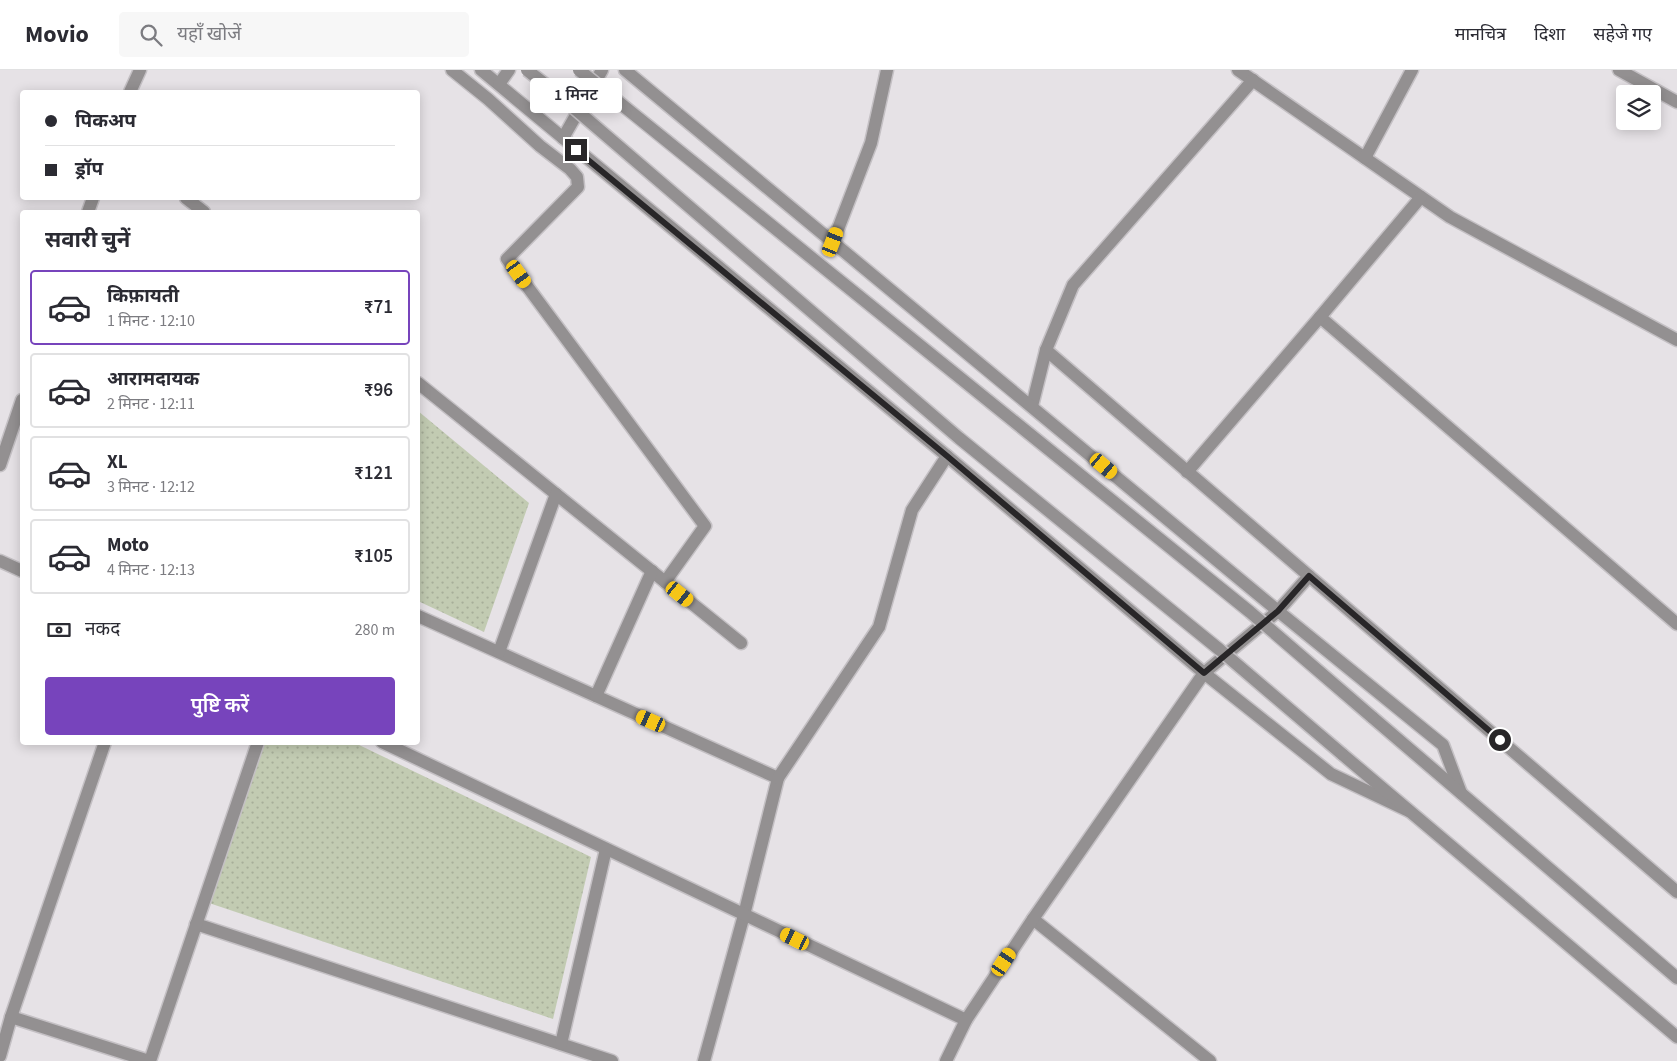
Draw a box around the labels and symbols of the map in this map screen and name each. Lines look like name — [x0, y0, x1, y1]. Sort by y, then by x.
callout: 1 मिनट — [530, 78, 622, 112]
route end — [565, 139, 587, 161]
car — [820, 225, 845, 259]
car — [504, 257, 533, 291]
car — [1087, 451, 1120, 481]
car — [663, 579, 696, 609]
car — [634, 708, 667, 734]
route start — [1489, 729, 1511, 751]
car — [778, 926, 811, 952]
car — [989, 945, 1018, 979]

